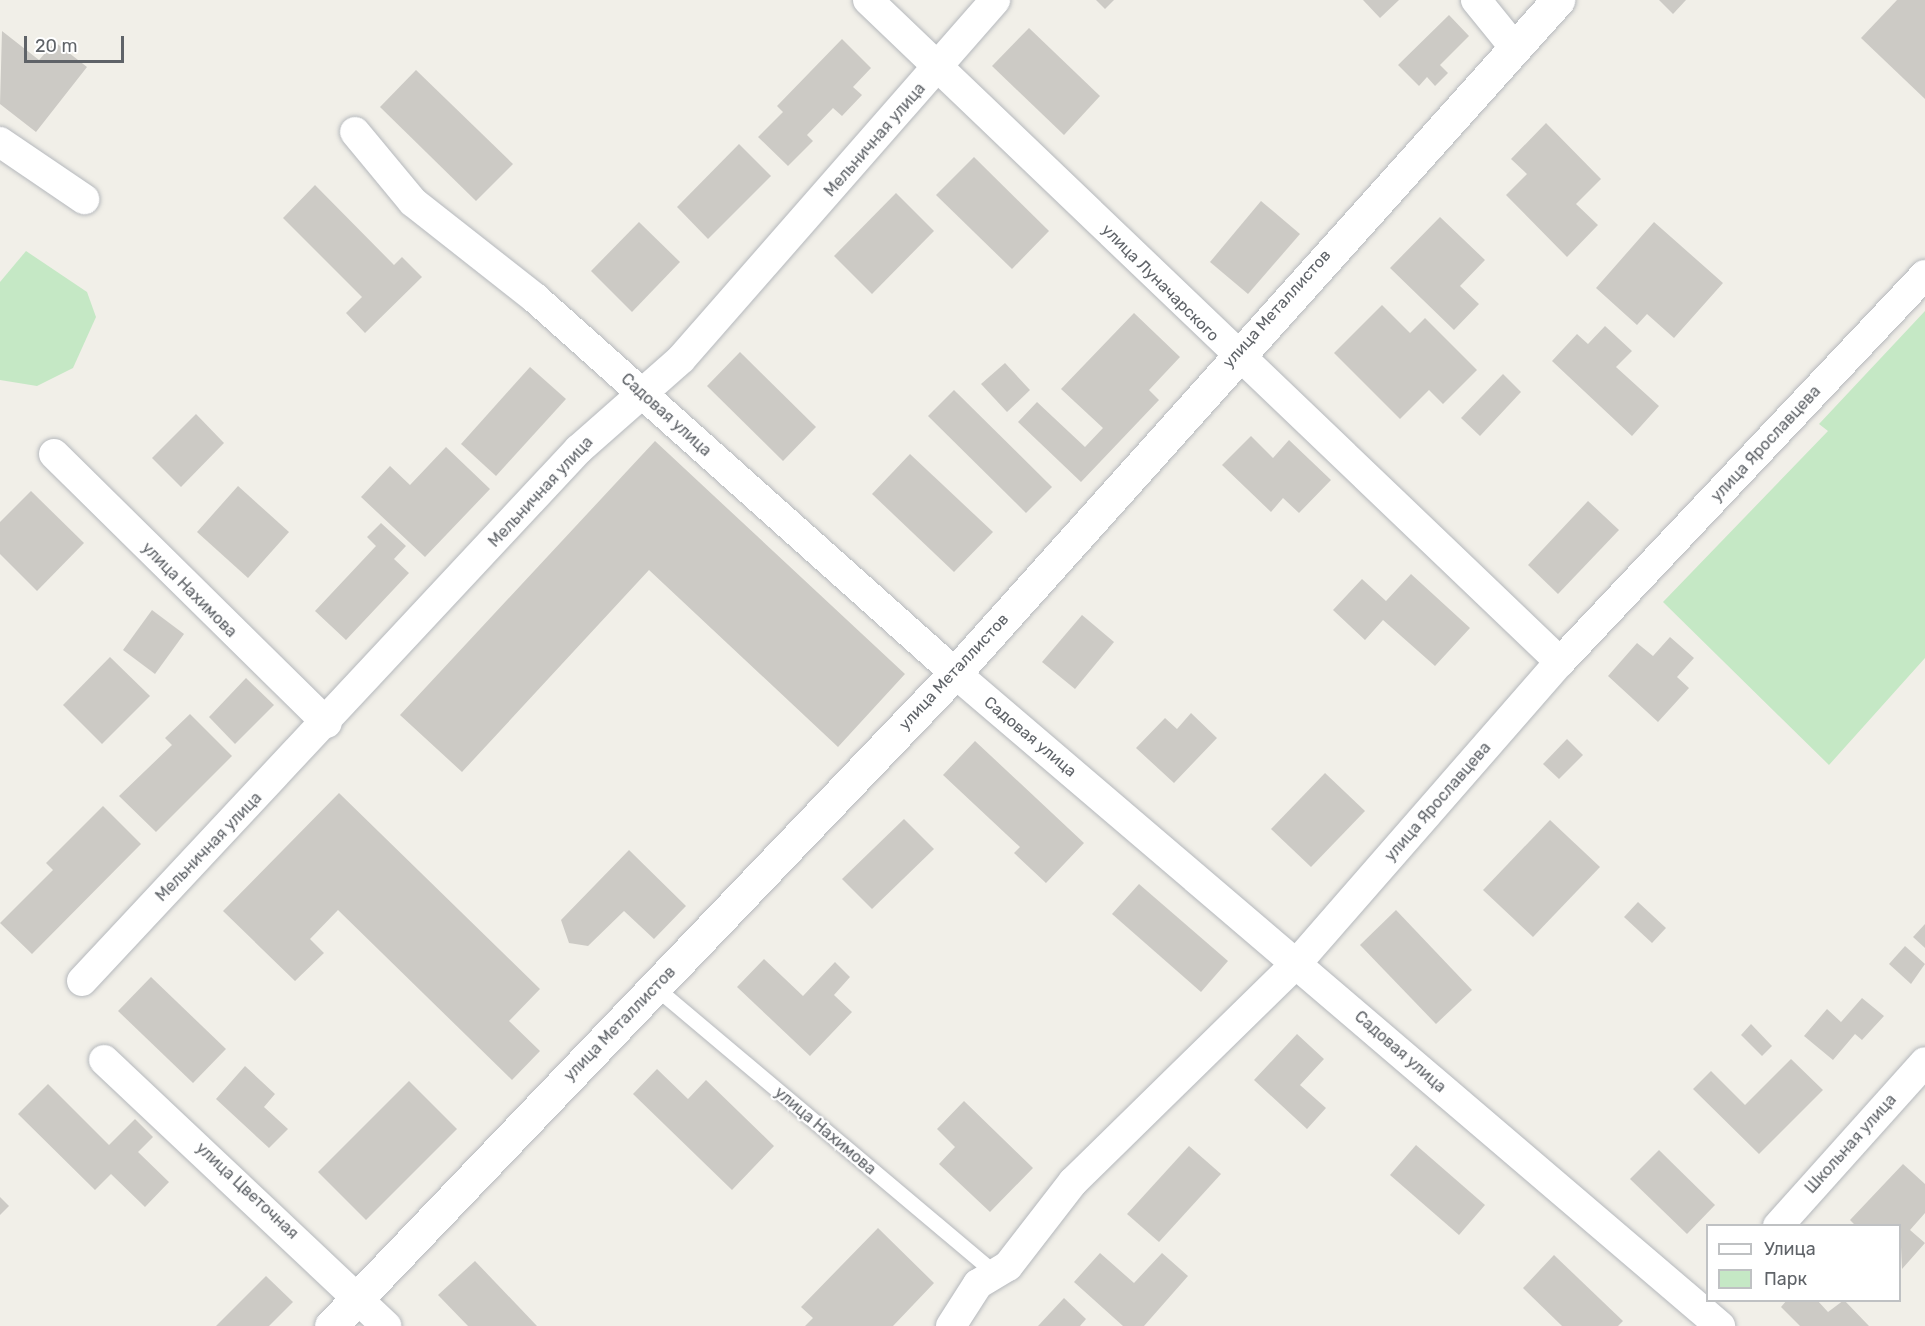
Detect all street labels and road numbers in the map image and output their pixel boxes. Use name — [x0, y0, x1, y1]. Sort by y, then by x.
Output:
street label: Мельничная улица — [820, 79, 930, 201]
street label: улица Луначарского — [1097, 220, 1223, 346]
street label: улица Металлистов — [1219, 246, 1335, 372]
street label: Садовая улица — [617, 369, 715, 461]
street label: улица Ярославцева — [1707, 382, 1825, 506]
street label: Мельничная улица — [485, 433, 597, 551]
street label: улица Нахимова — [137, 538, 241, 642]
street label: улица Металлистов — [895, 610, 1013, 734]
street label: Садовая улица — [980, 693, 1080, 781]
street label: улица Ярославцева — [1381, 738, 1495, 866]
street label: Мельничная улица — [152, 788, 266, 906]
street label: улица Металлистов — [560, 963, 680, 1085]
street label: Садовая улица — [1350, 1007, 1450, 1097]
street label: улица Нахимова — [770, 1083, 880, 1179]
street label: Школьная улица — [1801, 1090, 1901, 1198]
street label: улица Цветочная — [192, 1139, 302, 1243]

